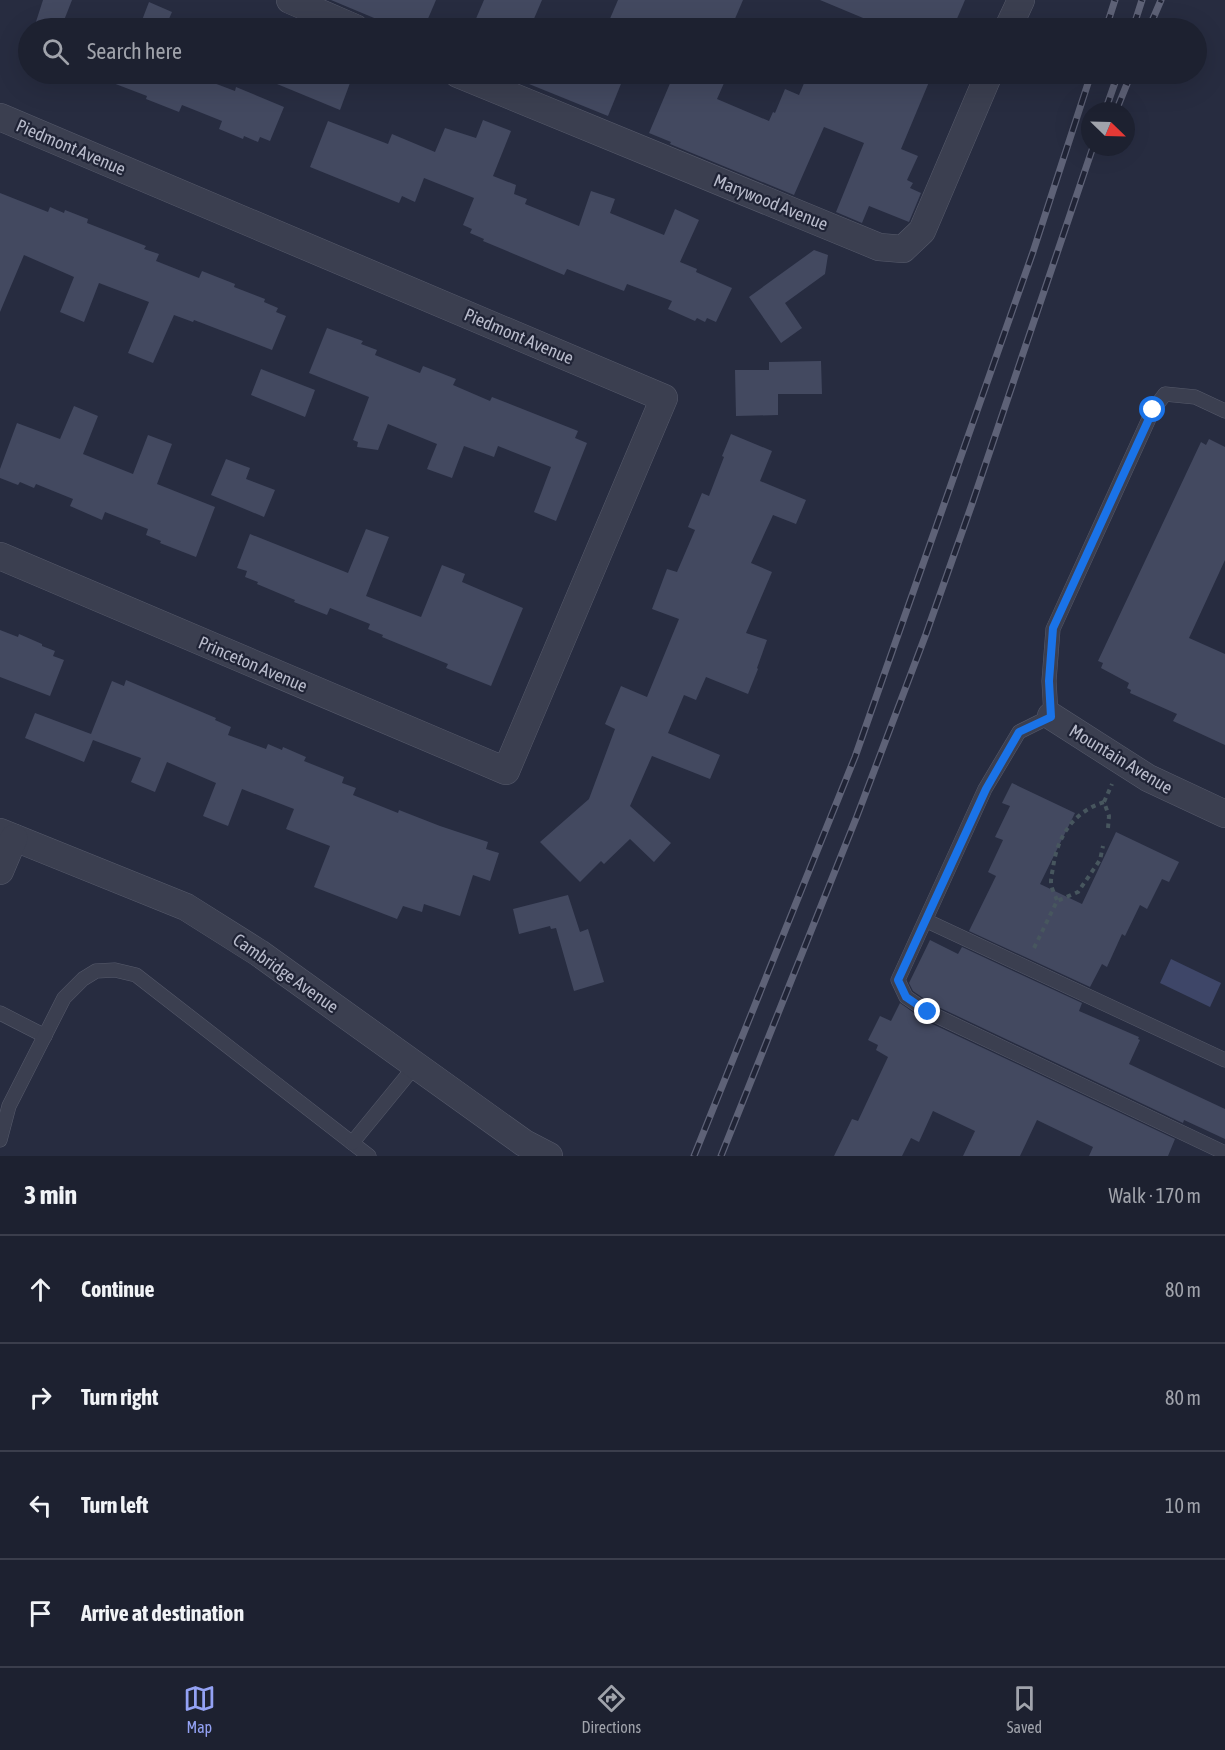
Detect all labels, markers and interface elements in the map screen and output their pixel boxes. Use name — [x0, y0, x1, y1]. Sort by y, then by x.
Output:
search box — [18, 18, 1207, 84]
icon: search — [39, 35, 72, 68]
text: Search here — [87, 38, 182, 64]
north arrow — [1081, 102, 1135, 156]
street label: Piedmont Avenue — [13, 115, 129, 179]
street label: Marywood Avenue — [711, 170, 831, 234]
street label: Piedmont Avenue — [461, 304, 577, 368]
route start — [1139, 396, 1165, 422]
street label: Princeton Avenue — [195, 632, 311, 696]
street label: Mountain Avenue — [1066, 720, 1176, 798]
street label: Cambridge Avenue — [229, 929, 343, 1017]
route end — [914, 998, 940, 1024]
text: 3 min — [24, 1180, 77, 1210]
text: Walk · 170 m — [1109, 1184, 1201, 1207]
icon: ahead — [24, 1273, 57, 1306]
text: Continue — [81, 1276, 155, 1302]
text: 80 m — [1165, 1278, 1201, 1301]
icon: right — [24, 1381, 57, 1414]
text: Turn right — [81, 1384, 158, 1410]
text: 80 m — [1165, 1386, 1201, 1409]
icon: left — [24, 1489, 57, 1522]
text: Turn left — [81, 1492, 148, 1518]
text: 10 m — [1165, 1494, 1201, 1517]
icon: arrive — [24, 1597, 57, 1630]
text: Arrive at destination — [81, 1600, 244, 1626]
tab: Map — [183, 1682, 216, 1736]
tab: Directions — [581, 1682, 641, 1736]
tab: Saved — [1007, 1682, 1042, 1736]

